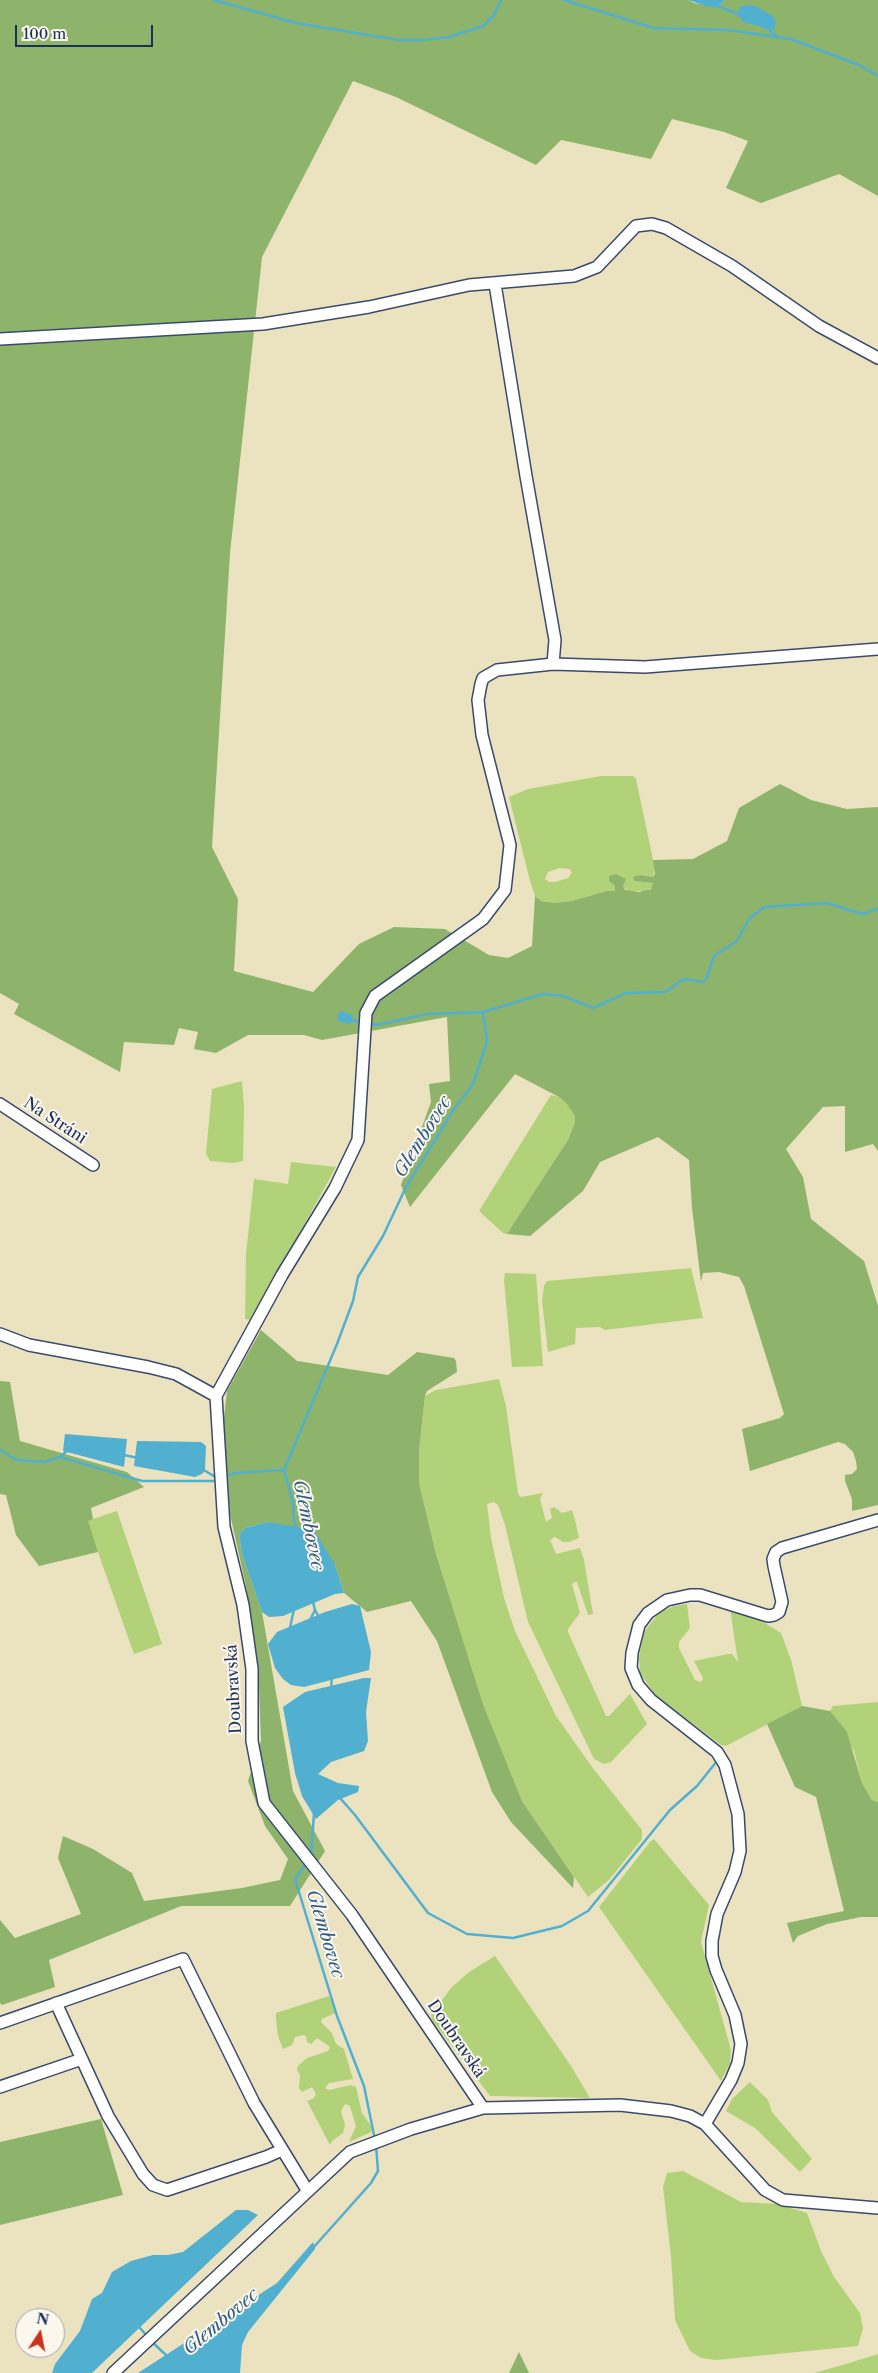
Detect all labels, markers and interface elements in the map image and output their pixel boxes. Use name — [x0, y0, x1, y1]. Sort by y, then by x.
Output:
scale bar — [18, 15, 155, 47]
text: 100 m — [23, 24, 66, 43]
water label: Glembovec — [390, 1092, 456, 1182]
street label: Na Stráni — [20, 1094, 90, 1148]
water label: Glembovec — [288, 1478, 328, 1572]
street label: Doubravská — [222, 1644, 246, 1734]
water label: Glembovec — [301, 1887, 349, 1981]
street label: Doubravská — [423, 1996, 489, 2082]
water label: Glembovec — [179, 2284, 263, 2360]
north arrow — [15, 2308, 65, 2358]
text: N — [35, 2309, 50, 2329]

